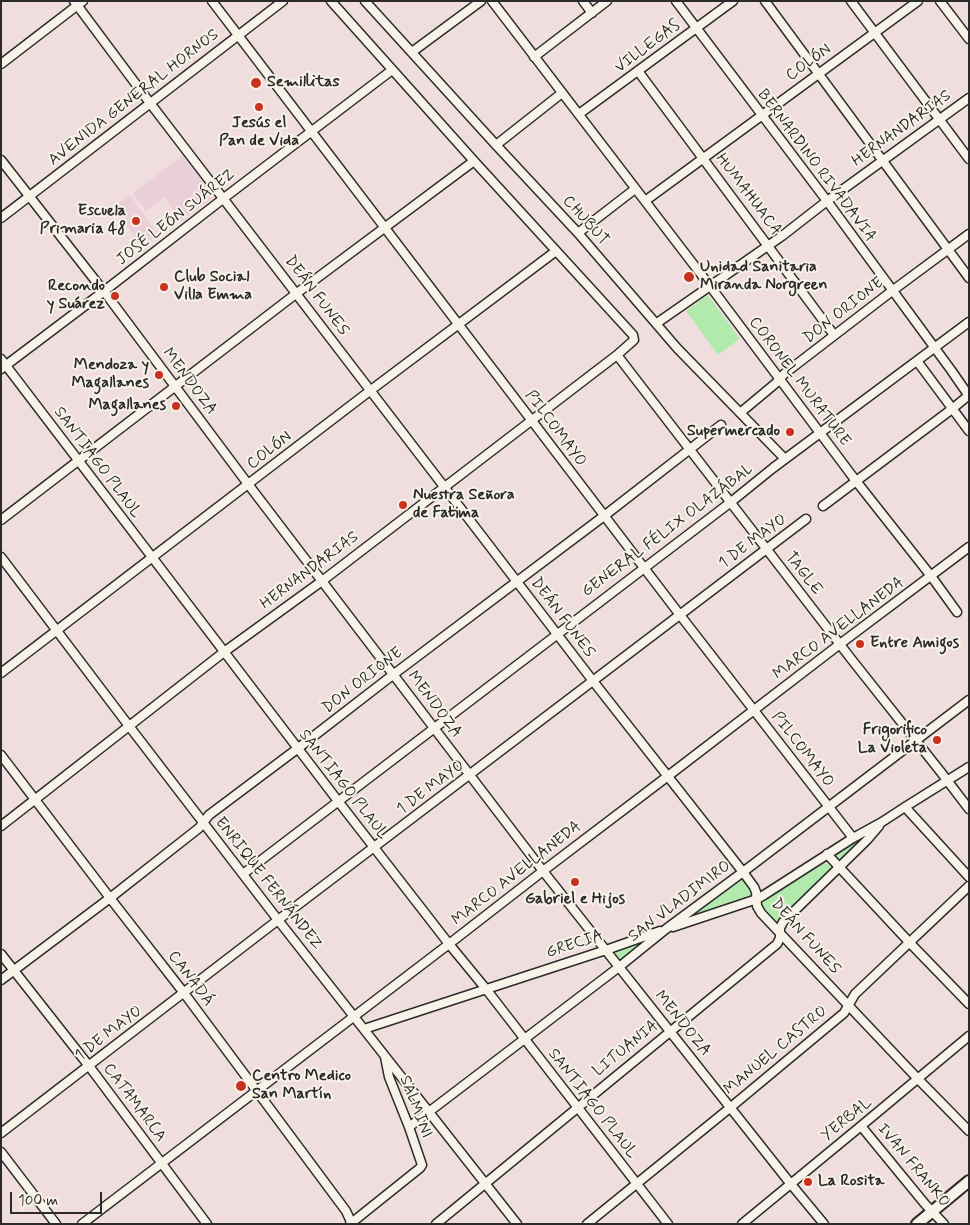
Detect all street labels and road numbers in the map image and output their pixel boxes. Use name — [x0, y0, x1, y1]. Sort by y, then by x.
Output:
street label: VILLEGAS — [612, 16, 684, 78]
street label: AVENIDA GENERAL HORNOS — [45, 26, 223, 170]
street label: COLÓN — [783, 40, 835, 86]
street label: BERNARDINO RIVADAVIA — [752, 86, 880, 246]
street label: HERNANDARIAS — [849, 87, 955, 171]
street label: HUMAHUACA — [711, 150, 785, 240]
street label: JOSÉ LEÓN SUÁREZ — [113, 166, 239, 270]
street label: CHUBUT — [558, 192, 612, 250]
street label: DEÁN FUNES — [280, 252, 352, 340]
street label: DON ORIONE — [800, 274, 888, 348]
street label: CORONEL MURATURE — [744, 313, 854, 451]
street label: MENDOZA — [158, 345, 220, 419]
street label: PILCOMAYO — [520, 387, 590, 471]
street label: SANTIAGO PLAUL — [49, 404, 145, 522]
street label: COLÓN — [244, 428, 296, 474]
street label: GENERAL FÉLIX OLAZÁBAL — [579, 460, 757, 602]
street label: 1 DE MAYO — [715, 510, 791, 574]
street label: HERNANDARIAS — [257, 528, 363, 614]
street label: TAGLE — [780, 548, 826, 600]
street label: MARCO AVELLANEDA — [770, 573, 908, 685]
street label: DEÁN FUNES — [526, 574, 598, 662]
street label: DON ORIONE — [319, 644, 407, 718]
street label: MENDOZA — [403, 668, 465, 742]
street label: PILCOMAYO — [767, 708, 837, 792]
street label: SANTIAGO PLAUL — [294, 726, 392, 844]
street label: 1 DE MAYO — [393, 756, 469, 820]
street label: ENRIQUE FERNÁNDEZ — [210, 814, 326, 954]
street label: MARCO AVELLANEDA — [448, 817, 586, 931]
street label: SAN VLADIMIRO — [625, 857, 735, 947]
street label: DEÁN FUNES — [766, 895, 844, 979]
street label: GRECIA — [544, 927, 606, 963]
street label: CANADÁ — [163, 947, 217, 1011]
street label: MENDOZA — [650, 987, 714, 1061]
street label: 1 DE MAYO — [72, 1002, 146, 1066]
street label: MANUEL CASTRO — [720, 1002, 832, 1100]
street label: LITUANIA — [589, 1017, 663, 1081]
street label: SANTIAGO PLAUL — [543, 1045, 641, 1163]
street label: CATAMARCA — [98, 1060, 170, 1146]
street label: SALMINI — [394, 1073, 436, 1141]
street label: YERBAL — [818, 1094, 876, 1146]
street label: IVAN FRANKO — [872, 1120, 954, 1212]

